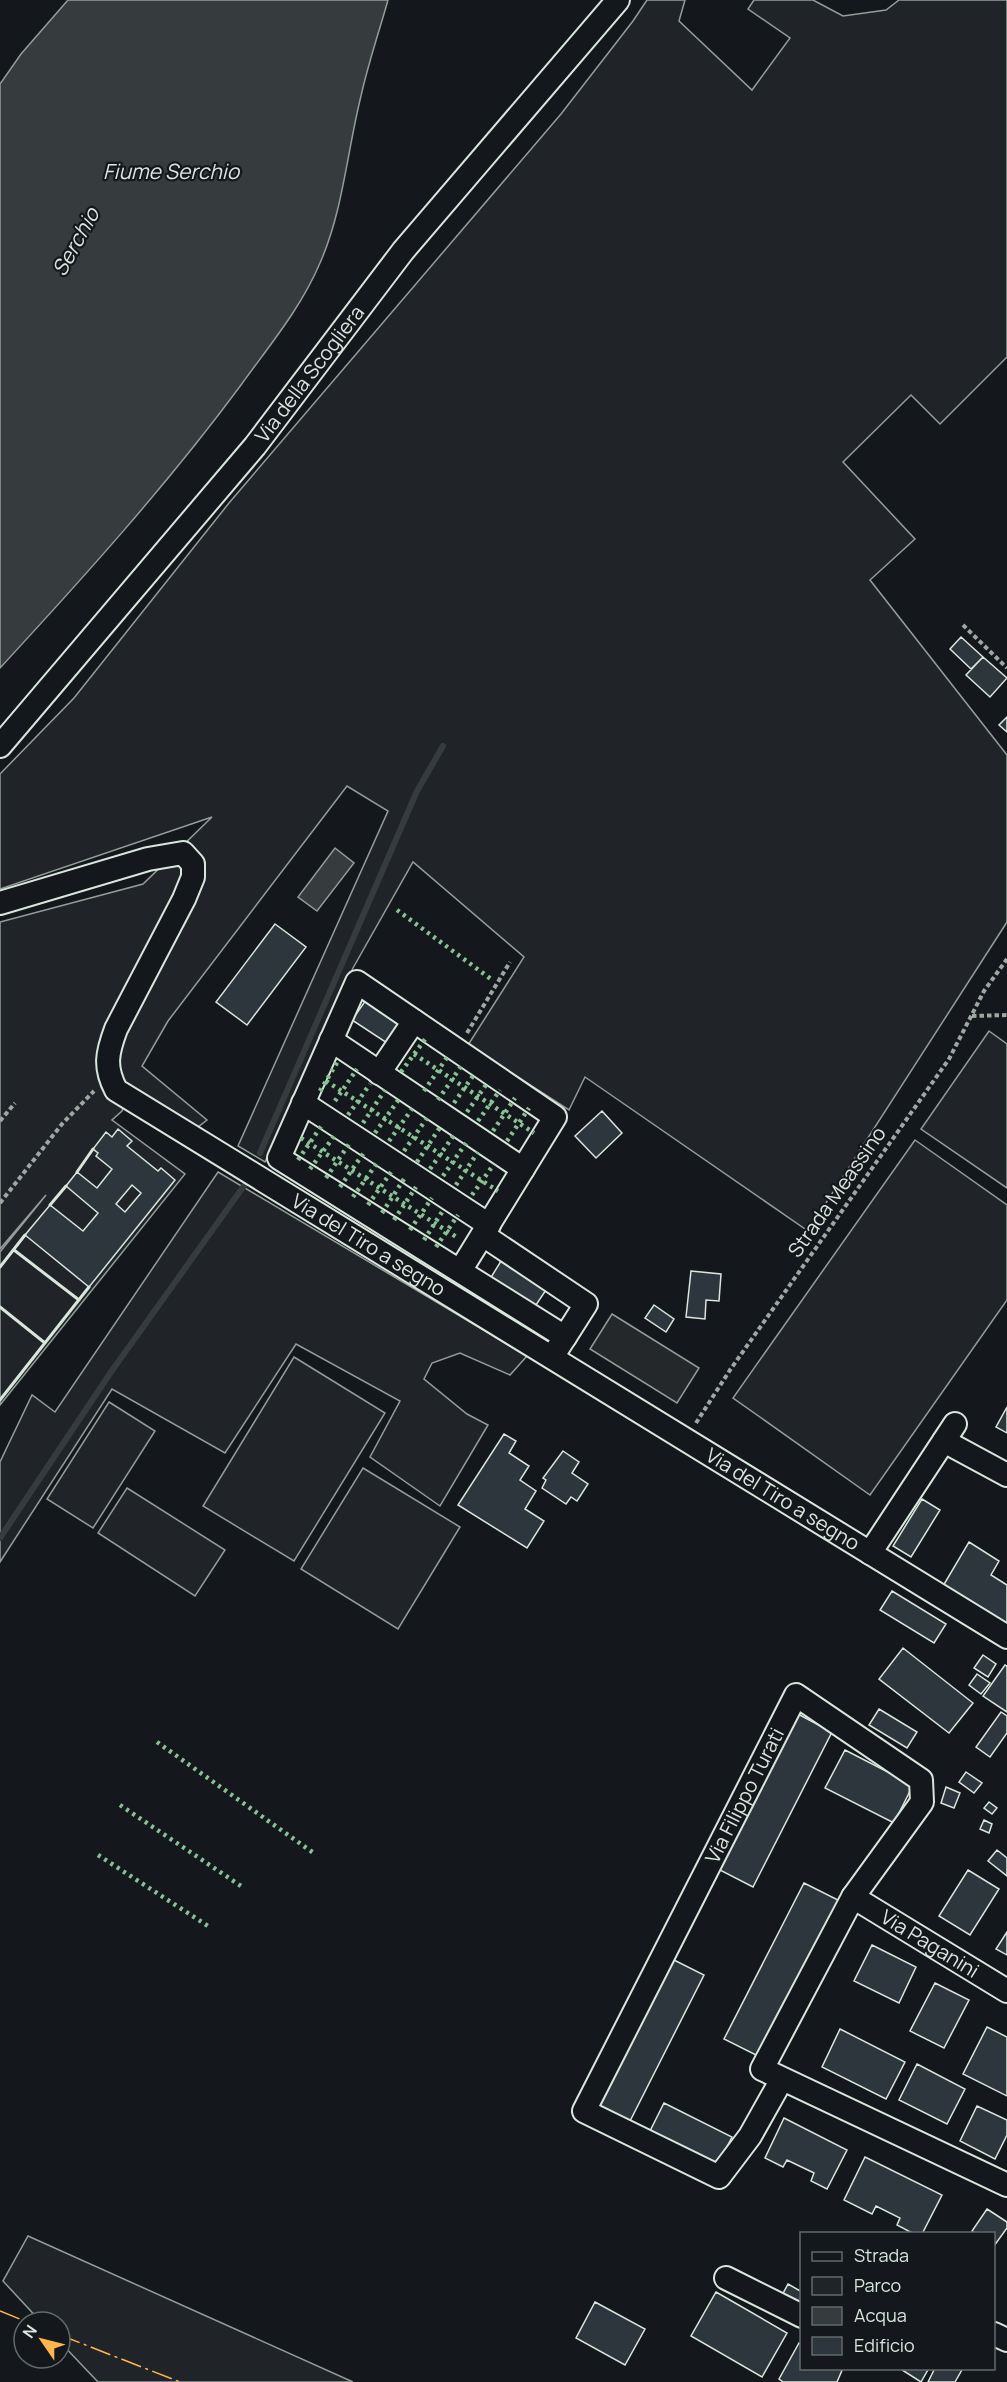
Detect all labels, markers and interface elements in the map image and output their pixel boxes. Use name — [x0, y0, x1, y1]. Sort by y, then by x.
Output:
water label: Fiume Serchio — [103, 157, 241, 185]
water label: Serchio — [45, 201, 106, 281]
street label: Via della Scogliera — [248, 300, 370, 448]
street label: Strada Meassino — [781, 1121, 892, 1263]
street label: Via del Tiro a segno — [287, 1187, 451, 1302]
street label: Via del Tiro a segno — [701, 1441, 865, 1556]
street label: Via Filippo Turati — [699, 1723, 790, 1868]
street label: Via Paganini — [876, 1903, 984, 1984]
legend — [800, 2232, 995, 2370]
text: Strada — [854, 2243, 909, 2267]
text: Parco — [854, 2273, 901, 2297]
text: Acqua — [854, 2303, 907, 2327]
north arrow — [12, 2310, 72, 2370]
text: N — [17, 2320, 42, 2342]
text: Edificio — [854, 2333, 915, 2357]

